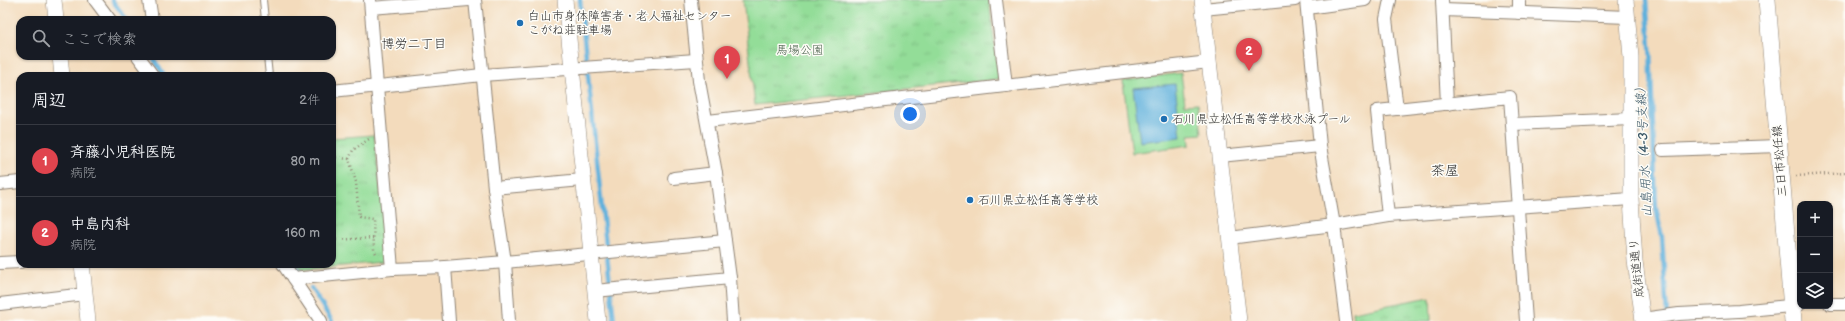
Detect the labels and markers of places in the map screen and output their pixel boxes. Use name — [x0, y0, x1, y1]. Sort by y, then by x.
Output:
place label: 白山市身体障害者・老人福祉センター こがね荘駐車場 — [528, 9, 732, 38]
marker: 白山市身体障害者・老人福祉センター こがね荘駐車場 — [515, 18, 525, 28]
pin: 2 — [1236, 38, 1262, 71]
pin: 1 — [714, 46, 740, 79]
place label: 石川県立松任高等学校水泳プール — [1172, 112, 1351, 127]
marker: 石川県立松任高等学校水泳プール — [1159, 114, 1169, 124]
place label: 石川県立松任高等学校 — [978, 193, 1098, 208]
marker: 石川県立松任高等学校 — [965, 195, 975, 205]

